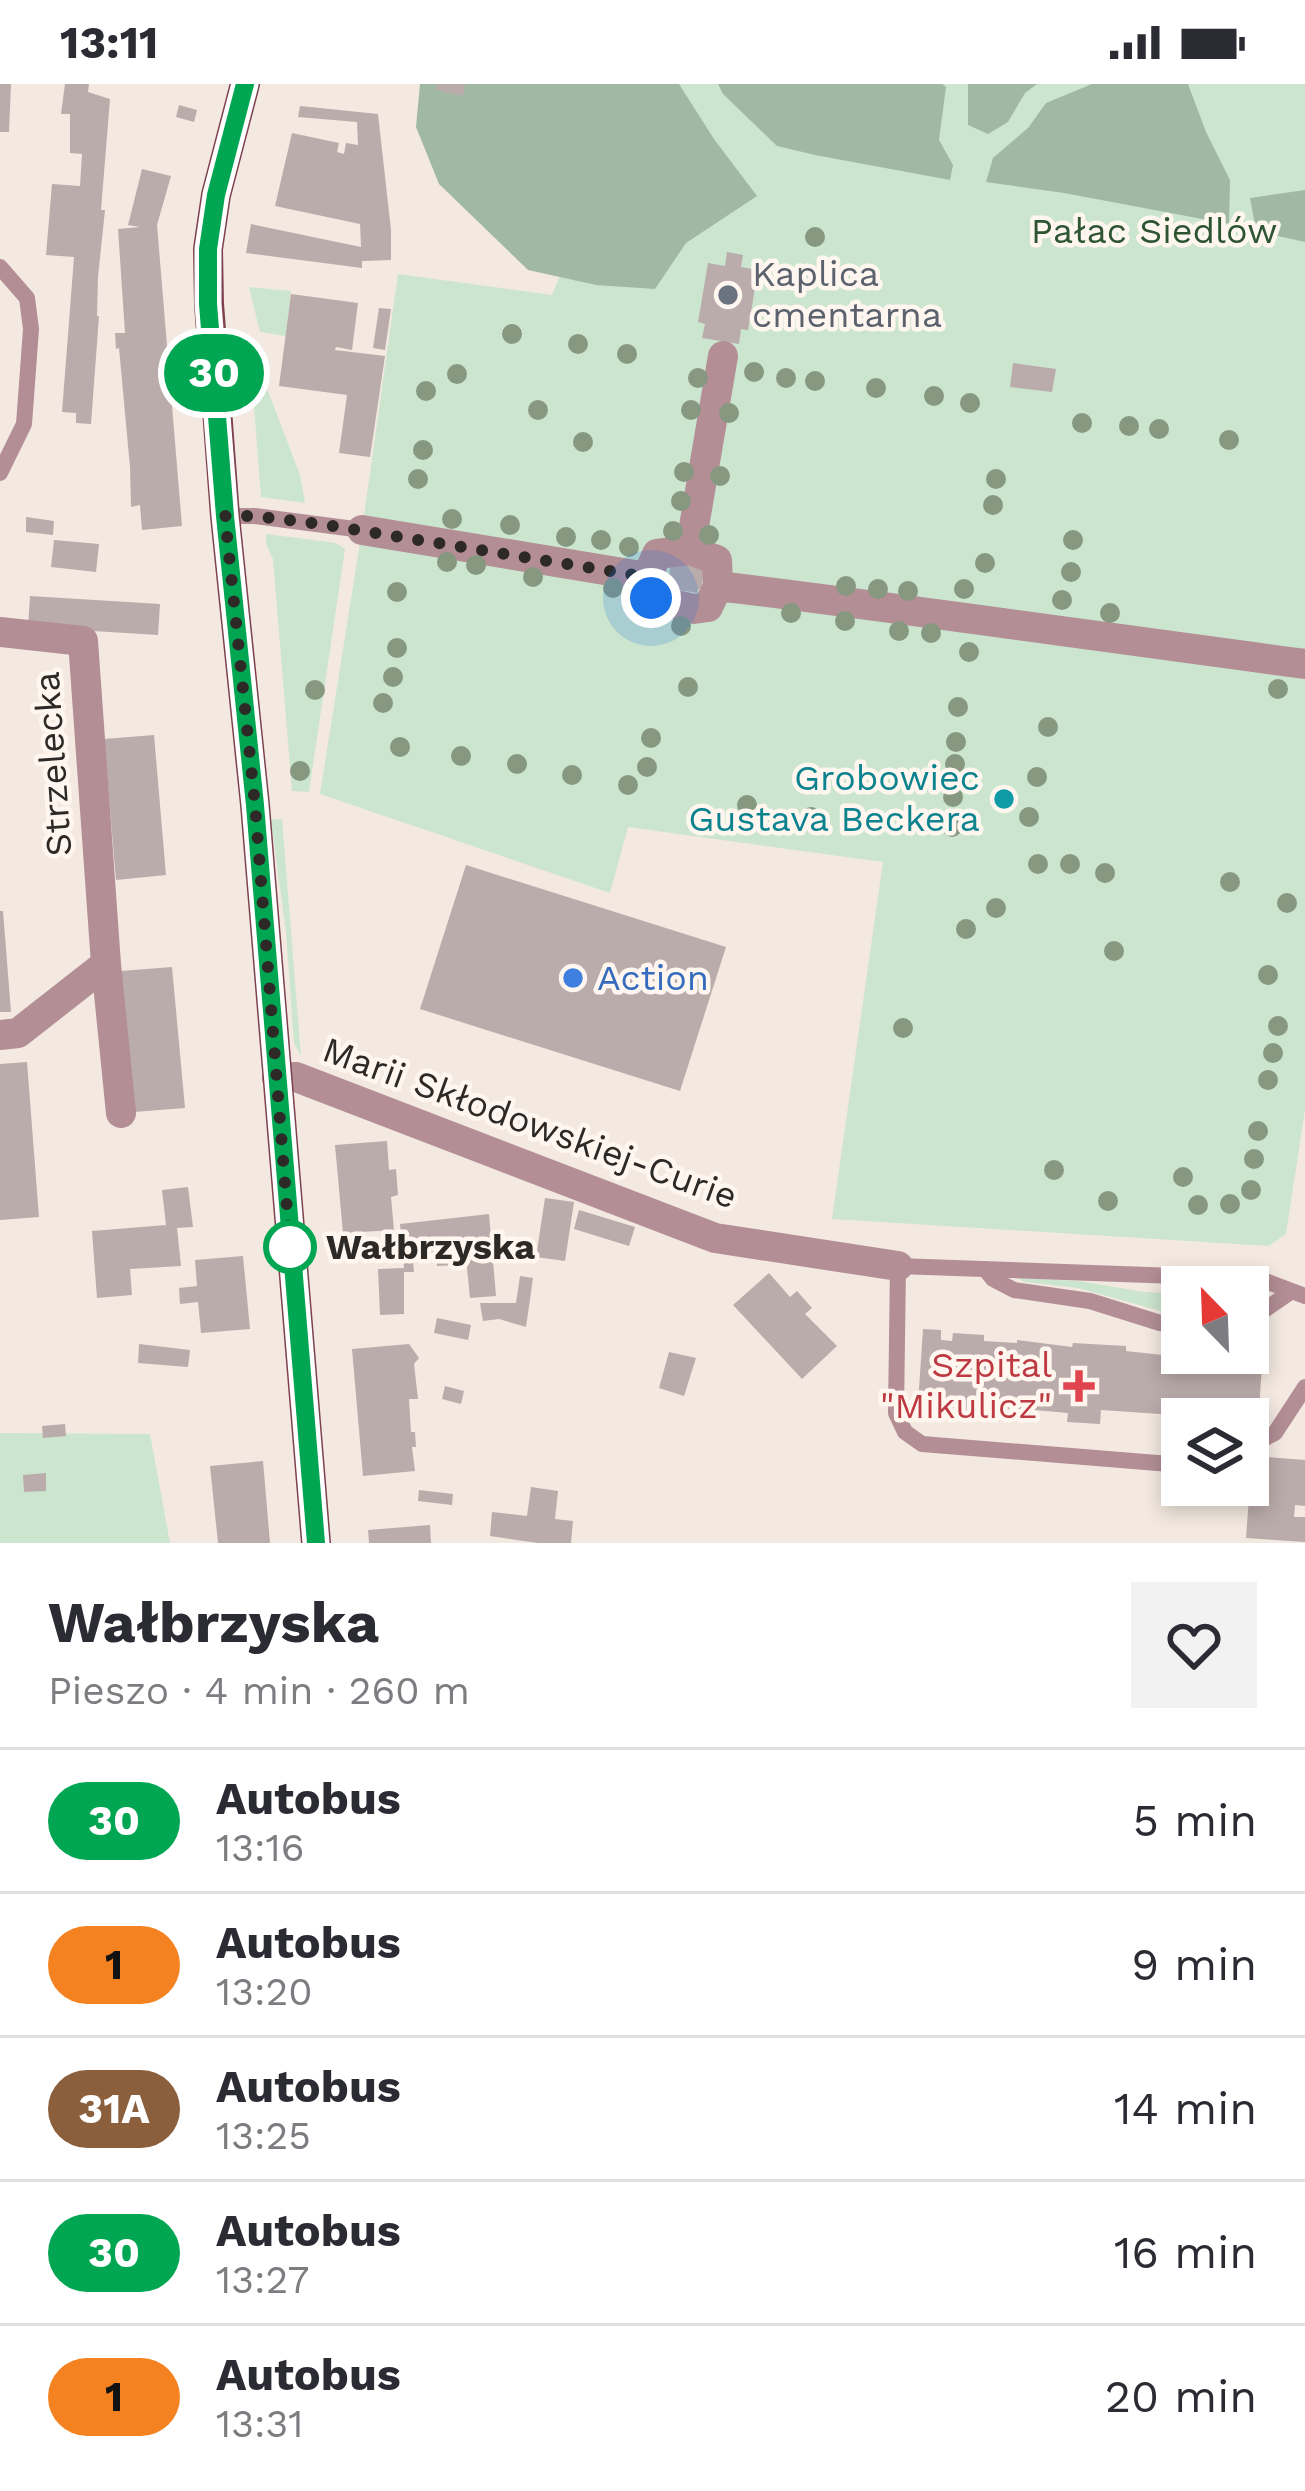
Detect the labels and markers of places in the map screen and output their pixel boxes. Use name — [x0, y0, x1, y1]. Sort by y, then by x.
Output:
place label: Kaplica cmentarna — [752, 253, 942, 336]
marker: Kaplica cmentarna — [715, 282, 741, 308]
place label: Grobowiec Gustava Beckera — [688, 757, 980, 840]
marker: Grobowiec Gustava Beckera — [991, 786, 1017, 812]
place label: Action — [597, 957, 709, 999]
marker: Action — [560, 965, 586, 991]
marker: Wałbrzyska — [265, 1222, 315, 1272]
place label: Wałbrzyska — [326, 1226, 535, 1268]
place label: Szpital "Mikulicz" — [880, 1344, 1052, 1427]
marker: Szpital "Mikulicz" — [1063, 1370, 1095, 1402]

